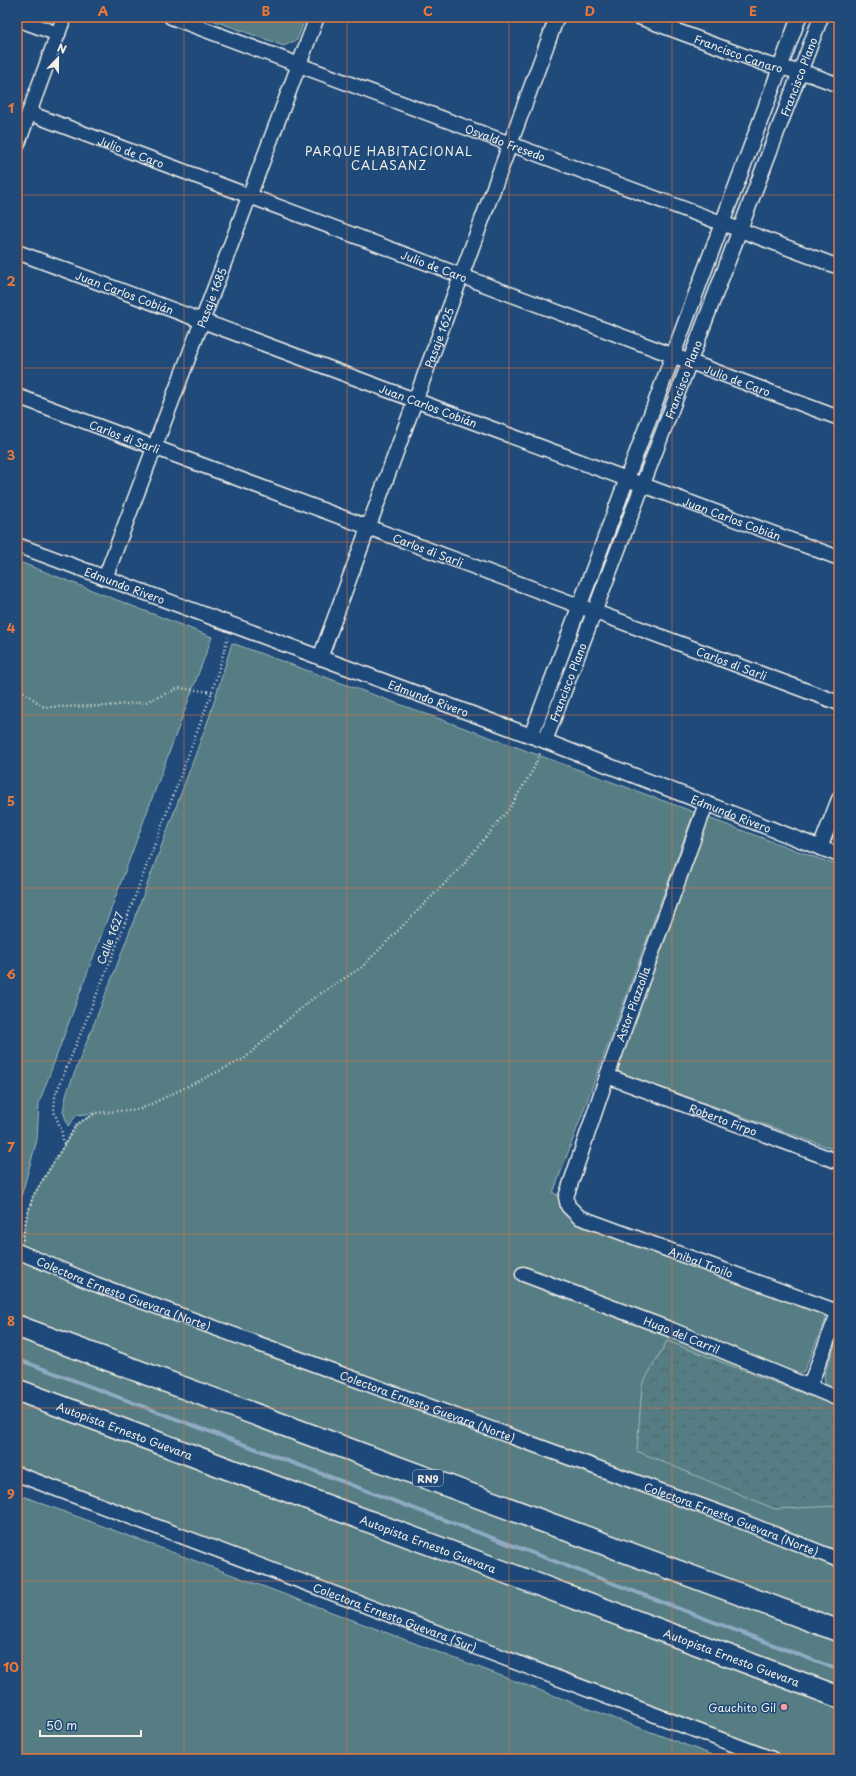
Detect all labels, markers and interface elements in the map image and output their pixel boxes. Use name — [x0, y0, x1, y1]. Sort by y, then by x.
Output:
text: A — [98, 1, 108, 20]
text: B — [262, 1, 271, 20]
text: C — [423, 1, 433, 20]
text: D — [585, 1, 595, 20]
text: E — [749, 1, 757, 20]
street label: Francisco Canaro — [692, 30, 784, 76]
street label: Francisco Plano — [775, 35, 821, 119]
north arrow — [38, 38, 78, 78]
text: N — [55, 39, 69, 58]
text: 1 — [8, 98, 14, 117]
street label: Osvaldo Fresedo — [463, 119, 548, 165]
street label: Julio de Caro — [95, 131, 167, 172]
district label: PARQUE HABITACIONAL CALASANZ — [305, 142, 473, 174]
street label: Julio de Caro — [399, 245, 470, 286]
street label: Pasaje 1685 — [192, 265, 230, 330]
street label: Juan Carlos Cobián — [73, 266, 176, 318]
text: 2 — [6, 271, 16, 290]
street label: Pasaje 1625 — [420, 305, 458, 370]
street label: Francisco Plano — [660, 337, 706, 421]
street label: Julio de Caro — [702, 360, 773, 400]
street label: Juan Carlos Cobián — [377, 379, 480, 431]
street label: Carlos di Sarli — [87, 415, 163, 457]
text: 3 — [7, 445, 16, 464]
street label: Juan Carlos Cobián — [681, 492, 783, 544]
street label: Carlos di Sarli — [390, 529, 466, 571]
street label: Edmundo Rivero — [82, 562, 167, 608]
text: 4 — [7, 618, 16, 637]
street label: Francisco Plano — [545, 640, 590, 724]
street label: Carlos di Sarli — [694, 642, 770, 684]
street label: Edmundo Rivero — [386, 675, 471, 720]
street label: Edmundo Rivero — [689, 790, 774, 836]
text: 5 — [7, 791, 15, 810]
street label: Calle 1627 — [92, 909, 128, 967]
text: 6 — [6, 964, 16, 983]
street label: Astor Piazzolla — [612, 964, 654, 1044]
street label: Roberto Firpo — [687, 1099, 760, 1139]
text: 7 — [7, 1137, 15, 1156]
street label: Anibal Troilo — [667, 1242, 736, 1281]
street label: Colectora Ernesto Guevara (Norte) — [34, 1252, 214, 1334]
text: 8 — [7, 1311, 15, 1330]
street label: Hugo del Carril — [641, 1312, 723, 1357]
street label: Colectora Ernesto Guevara (Norte) — [338, 1366, 518, 1446]
street label: Autopista Ernesto Guevara — [54, 1397, 195, 1463]
road number: RN9 — [413, 1470, 443, 1486]
street label: Colectora Ernesto Guevara (Norte) — [642, 1477, 821, 1560]
text: 9 — [7, 1484, 15, 1503]
street label: Autopista Ernesto Guevara — [358, 1510, 499, 1577]
street label: Colectora Ernesto Guevara (Sur) — [311, 1578, 479, 1655]
street label: Autopista Ernesto Guevara — [661, 1624, 802, 1690]
text: 10 — [3, 1657, 19, 1676]
place label: Gauchito Gil — [708, 1699, 776, 1716]
marker: Gauchito Gil — [779, 1702, 789, 1712]
scale bar — [40, 1712, 141, 1738]
text: 50 m — [46, 1716, 77, 1734]

